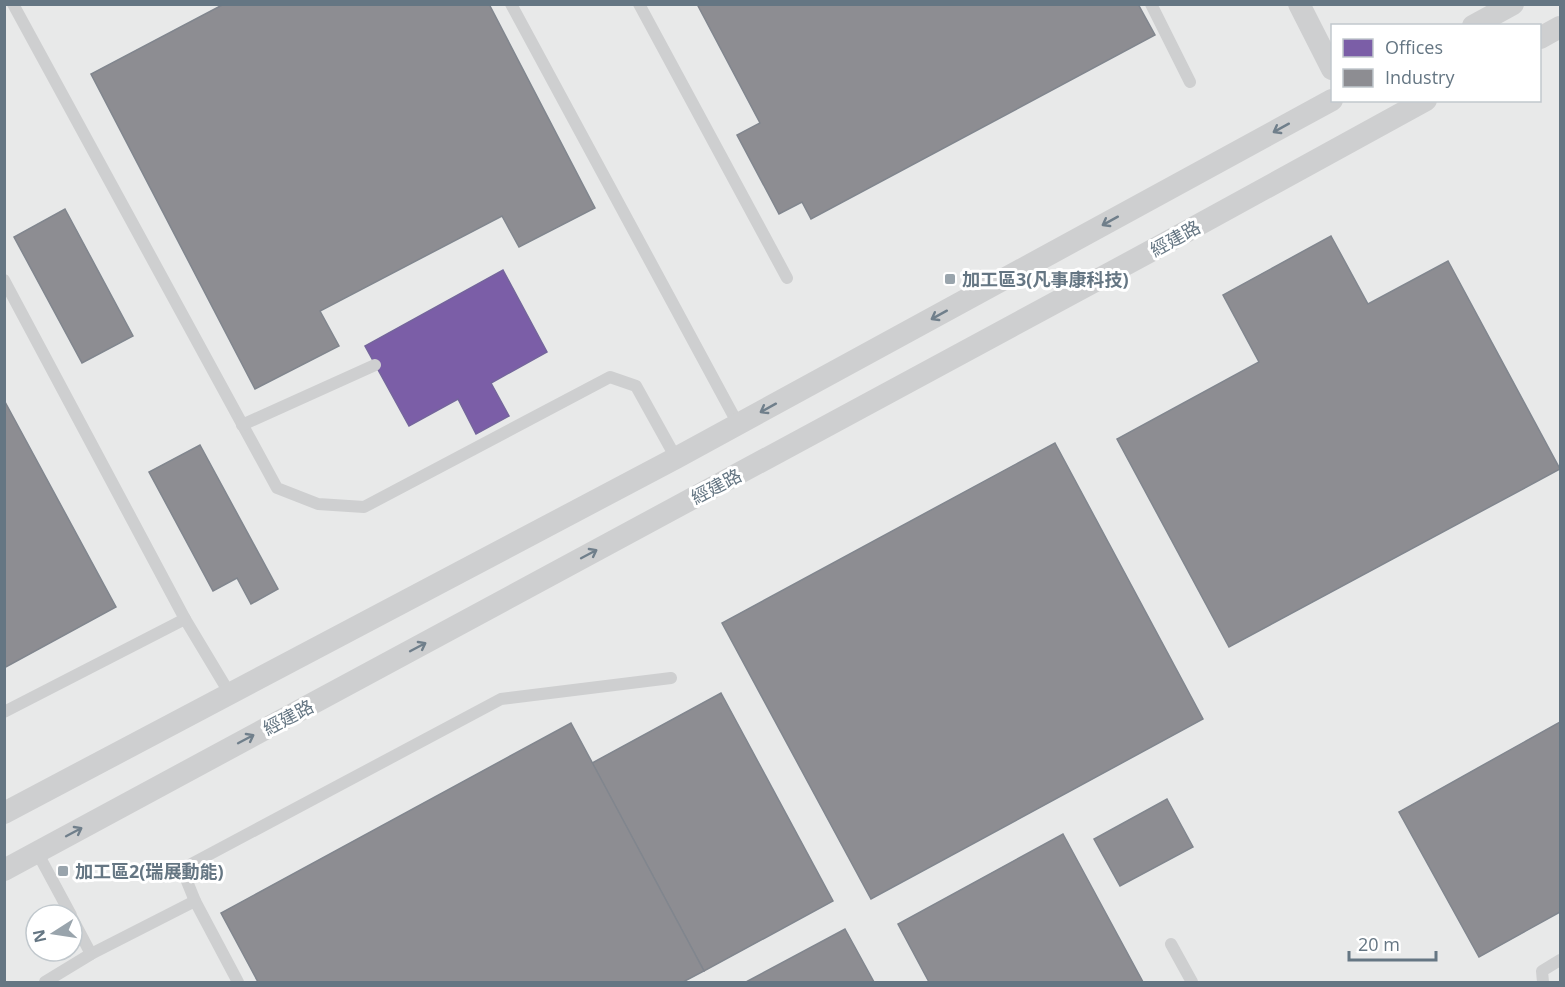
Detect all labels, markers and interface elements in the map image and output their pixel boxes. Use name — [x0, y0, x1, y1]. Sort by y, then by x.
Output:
legend — [1331, 24, 1541, 102]
text: Offices — [1385, 35, 1443, 59]
text: Industry — [1385, 65, 1455, 89]
one-way arrow — [1273, 122, 1290, 134]
street label: 經建路 — [1146, 214, 1204, 262]
one-way arrow — [1102, 215, 1119, 227]
place label: 加工區3(凡事康科技) — [962, 267, 1129, 291]
marker: 加工區3(凡事康科技) — [943, 272, 957, 286]
one-way arrow — [931, 309, 948, 321]
one-way arrow — [760, 402, 777, 414]
street label: 經建路 — [687, 463, 745, 509]
one-way arrow — [580, 548, 598, 559]
one-way arrow — [408, 641, 426, 652]
street label: 經建路 — [259, 694, 317, 740]
one-way arrow — [237, 733, 254, 745]
one-way arrow — [65, 826, 83, 837]
place label: 加工區2(瑞展動能) — [75, 859, 224, 883]
marker: 加工區2(瑞展動能) — [56, 864, 70, 878]
north arrow — [24, 903, 84, 963]
scale bar — [1349, 924, 1436, 962]
text: N — [27, 927, 51, 945]
text: 20 m — [1358, 932, 1400, 956]

